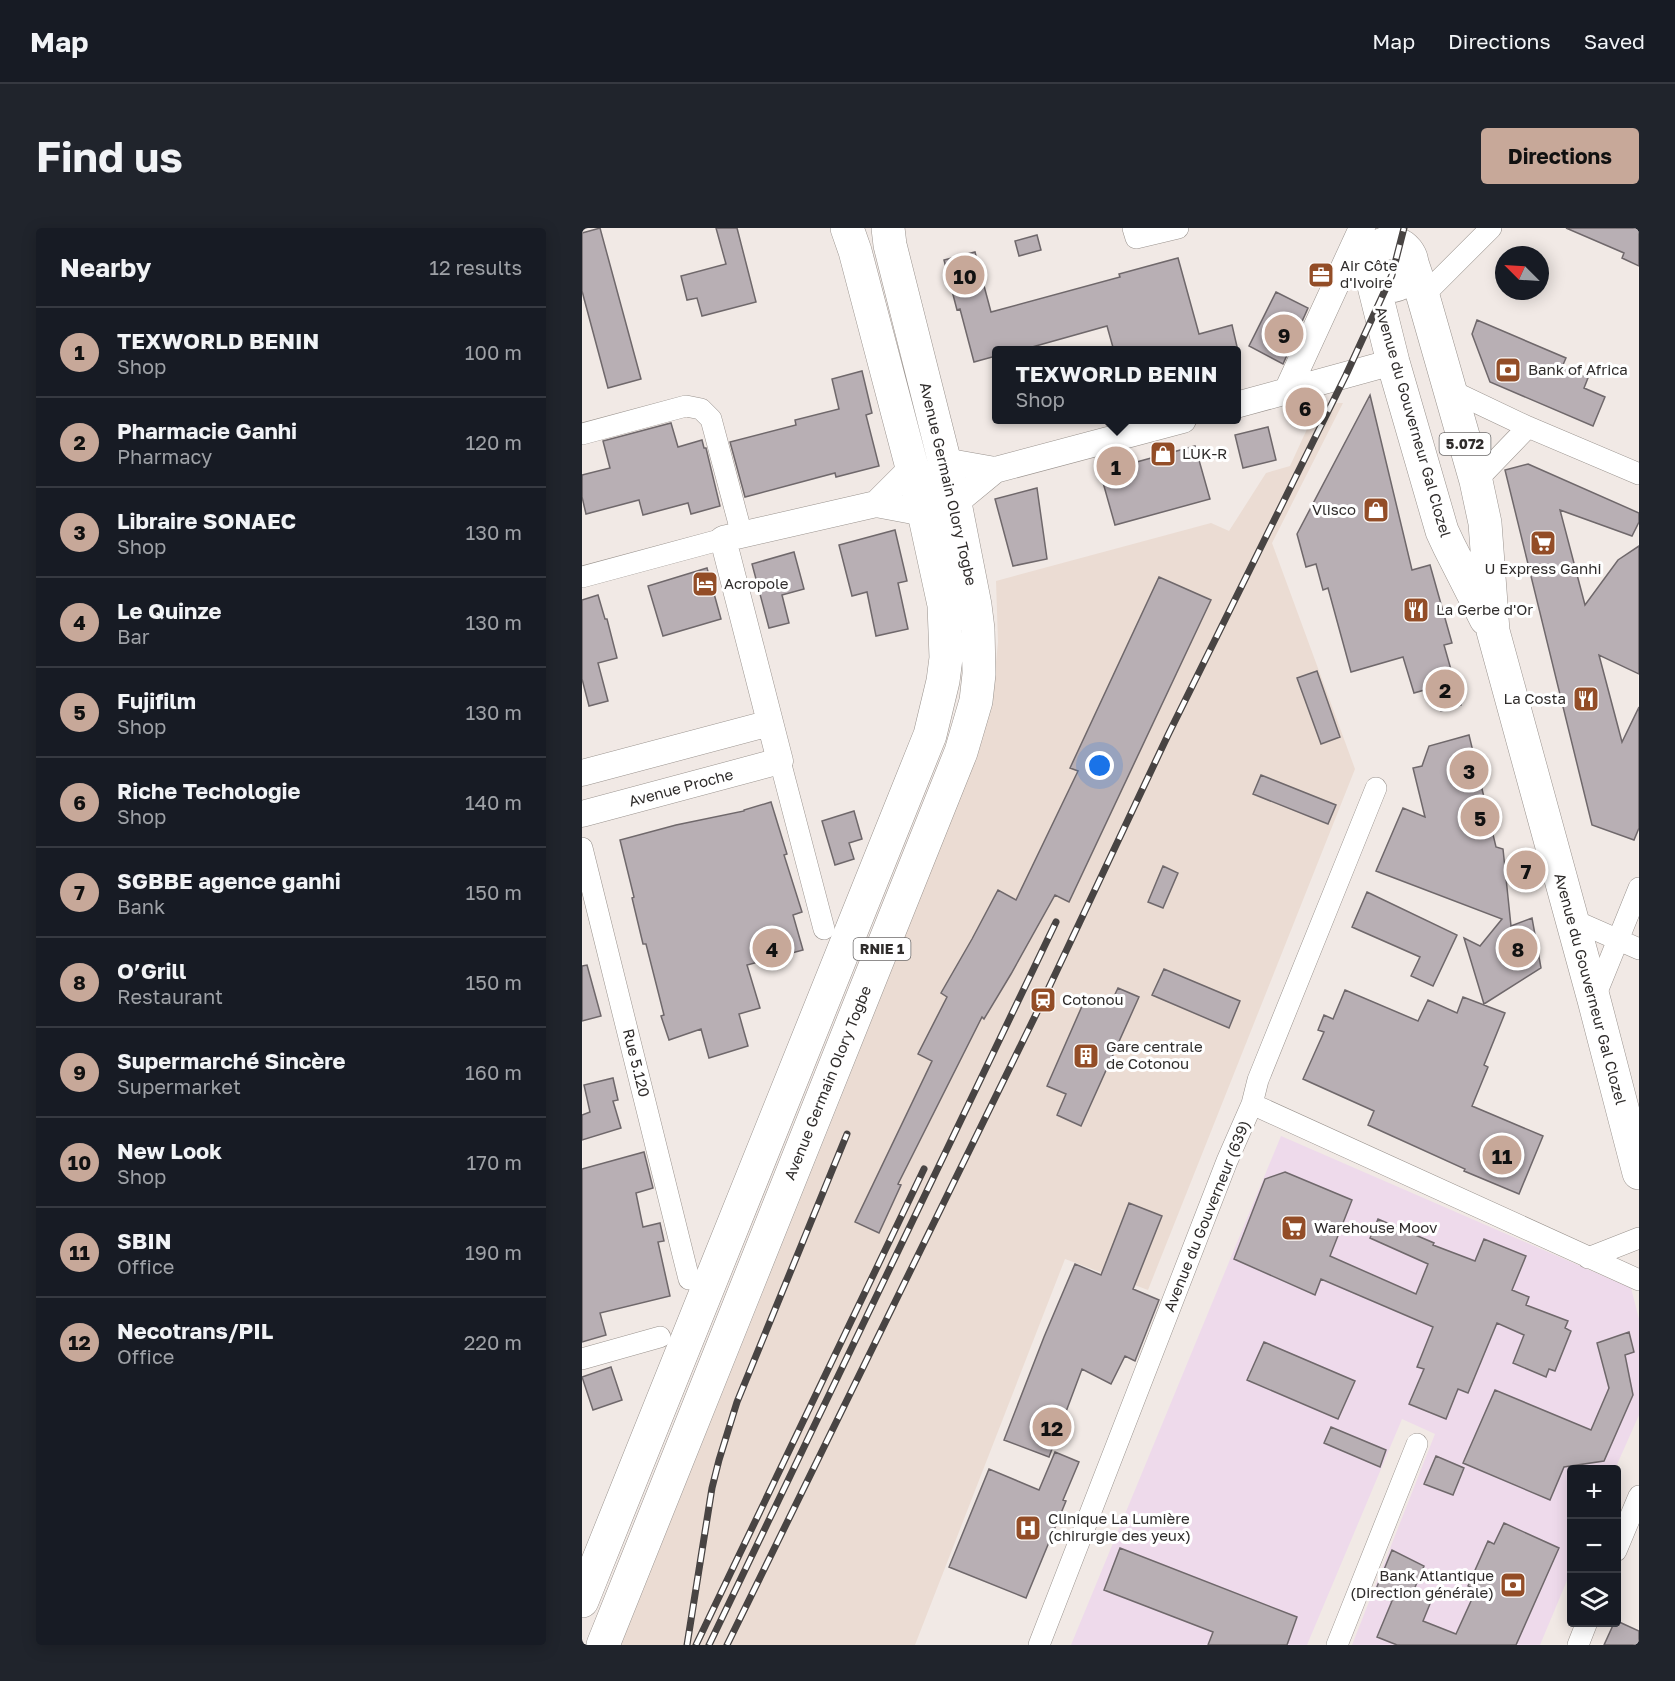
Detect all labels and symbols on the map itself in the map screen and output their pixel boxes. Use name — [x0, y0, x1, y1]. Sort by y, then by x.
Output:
north arrow — [1495, 246, 1549, 300]
pin: 10 — [946, 252, 985, 298]
place label: Air Côte d'Ivoire — [1340, 256, 1398, 291]
office icon: Air Côte d'Ivoire — [1306, 260, 1336, 290]
street label: Avenue du Gouverneur Gal Clozel — [1372, 304, 1456, 539]
pin: 9 — [1264, 312, 1304, 356]
bank icon: Bank of Africa — [1493, 355, 1523, 385]
place label: Bank of Africa — [1528, 360, 1628, 378]
street label: Avenue Germain Olory Togbe — [917, 380, 981, 587]
pin: 6 — [1286, 384, 1324, 429]
road number: 5.072 — [1440, 433, 1490, 455]
shop icon: LUK-R — [1148, 439, 1178, 469]
pin: 1 — [1096, 444, 1136, 488]
place label: LUK-R — [1182, 444, 1227, 462]
shop icon: Vlisco — [1361, 495, 1391, 525]
place label: Vlisco — [1312, 500, 1356, 518]
supermarket icon: U Express Ganhi — [1528, 528, 1558, 558]
place label: U Express Ganhi — [1485, 559, 1601, 577]
hotel icon: Acropole — [690, 569, 720, 599]
place label: Acropole — [724, 574, 789, 592]
restaurant icon: La Gerbe d'Or — [1401, 595, 1431, 625]
place label: La Gerbe d'Or — [1436, 600, 1533, 618]
pin: 2 — [1426, 666, 1464, 712]
restaurant icon: La Costa — [1571, 684, 1601, 714]
place label: La Costa — [1503, 689, 1566, 707]
pin: 3 — [1450, 748, 1488, 792]
your location — [1085, 751, 1114, 780]
street label: Avenue Proche — [627, 764, 735, 810]
pin: 5 — [1460, 794, 1500, 840]
pin: 7 — [1506, 848, 1546, 892]
street label: Avenue du Gouverneur Gal Clozel — [1551, 871, 1631, 1107]
pin: 4 — [752, 926, 792, 970]
pin: 8 — [1498, 926, 1538, 970]
road number: RNIE 1 — [854, 938, 910, 960]
street label: Avenue Germain Olory Togbe — [780, 983, 874, 1182]
station icon: Cotonou — [1028, 985, 1058, 1015]
place label: Cotonou — [1062, 990, 1124, 1008]
street label: Rue 5.120 — [620, 1027, 654, 1099]
place label: Gare centrale de Cotonou — [1106, 1037, 1203, 1072]
building icon: Gare centrale de Cotonou — [1071, 1041, 1101, 1071]
street label: Avenue du Gouverneur (639) — [1159, 1117, 1253, 1314]
pin: 11 — [1482, 1132, 1522, 1178]
supermarket icon: Warehouse Moov — [1279, 1213, 1309, 1243]
place label: Warehouse Moov — [1314, 1218, 1438, 1236]
pin: 12 — [1032, 1404, 1072, 1450]
place label: Clinique La Lumière (chirurgie des yeux) — [1048, 1509, 1191, 1544]
hospital icon: Clinique La Lumière (chirurgie des yeux) — [1013, 1513, 1043, 1543]
place label: Bank Atlantique (Direction générale) — [1350, 1566, 1494, 1601]
bank icon: Bank Atlantique (Direction générale) — [1498, 1570, 1528, 1600]

